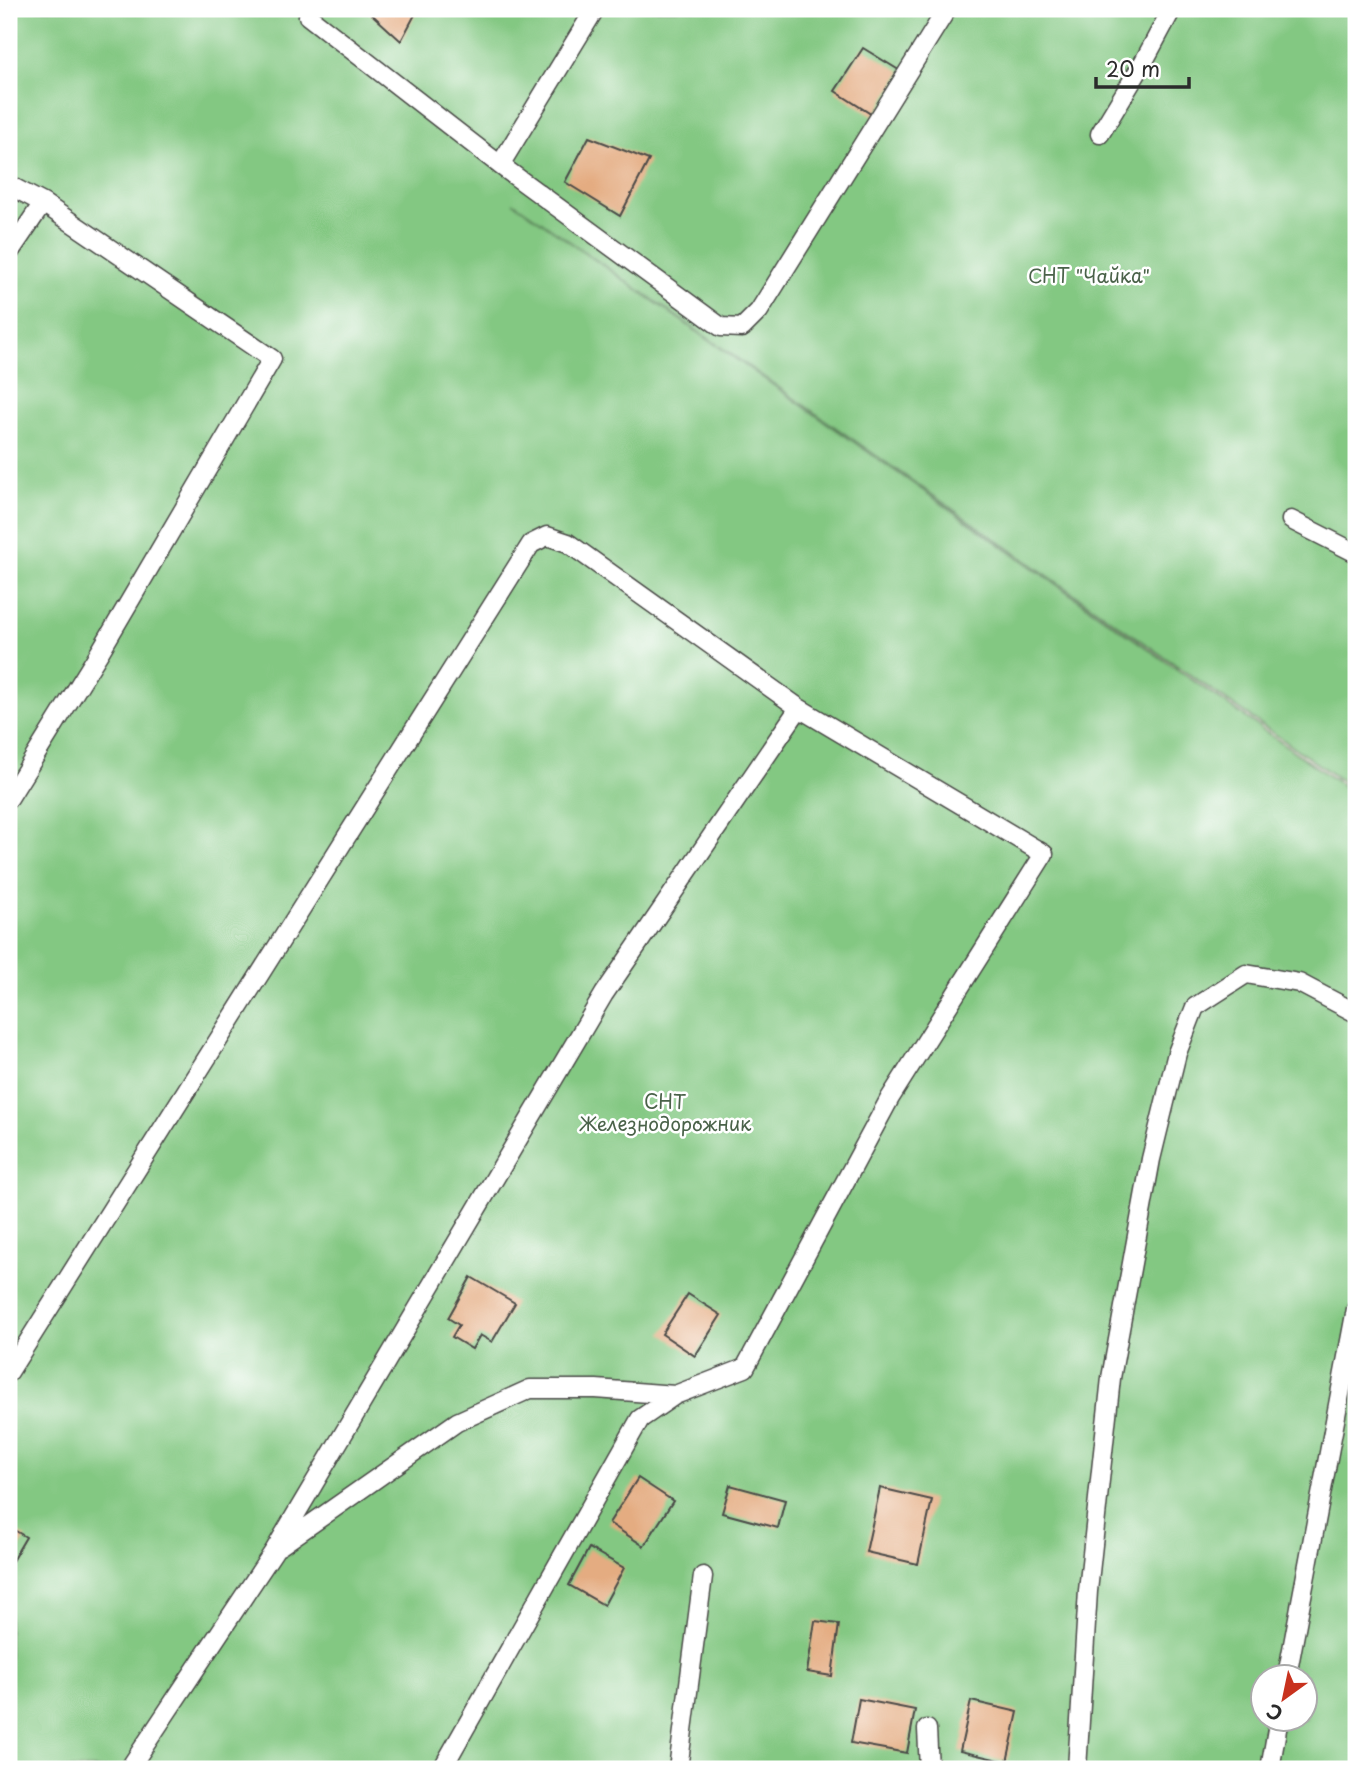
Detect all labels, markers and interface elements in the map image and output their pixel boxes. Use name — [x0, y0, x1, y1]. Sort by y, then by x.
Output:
scale bar — [1096, 46, 1188, 90]
text: 20 m — [1106, 52, 1160, 84]
park label: СНТ "Чайка" — [1028, 261, 1150, 289]
park label: СНТ Железнодорожник — [579, 1087, 752, 1137]
north arrow — [1250, 1662, 1320, 1732]
text: С — [1261, 1697, 1288, 1729]

